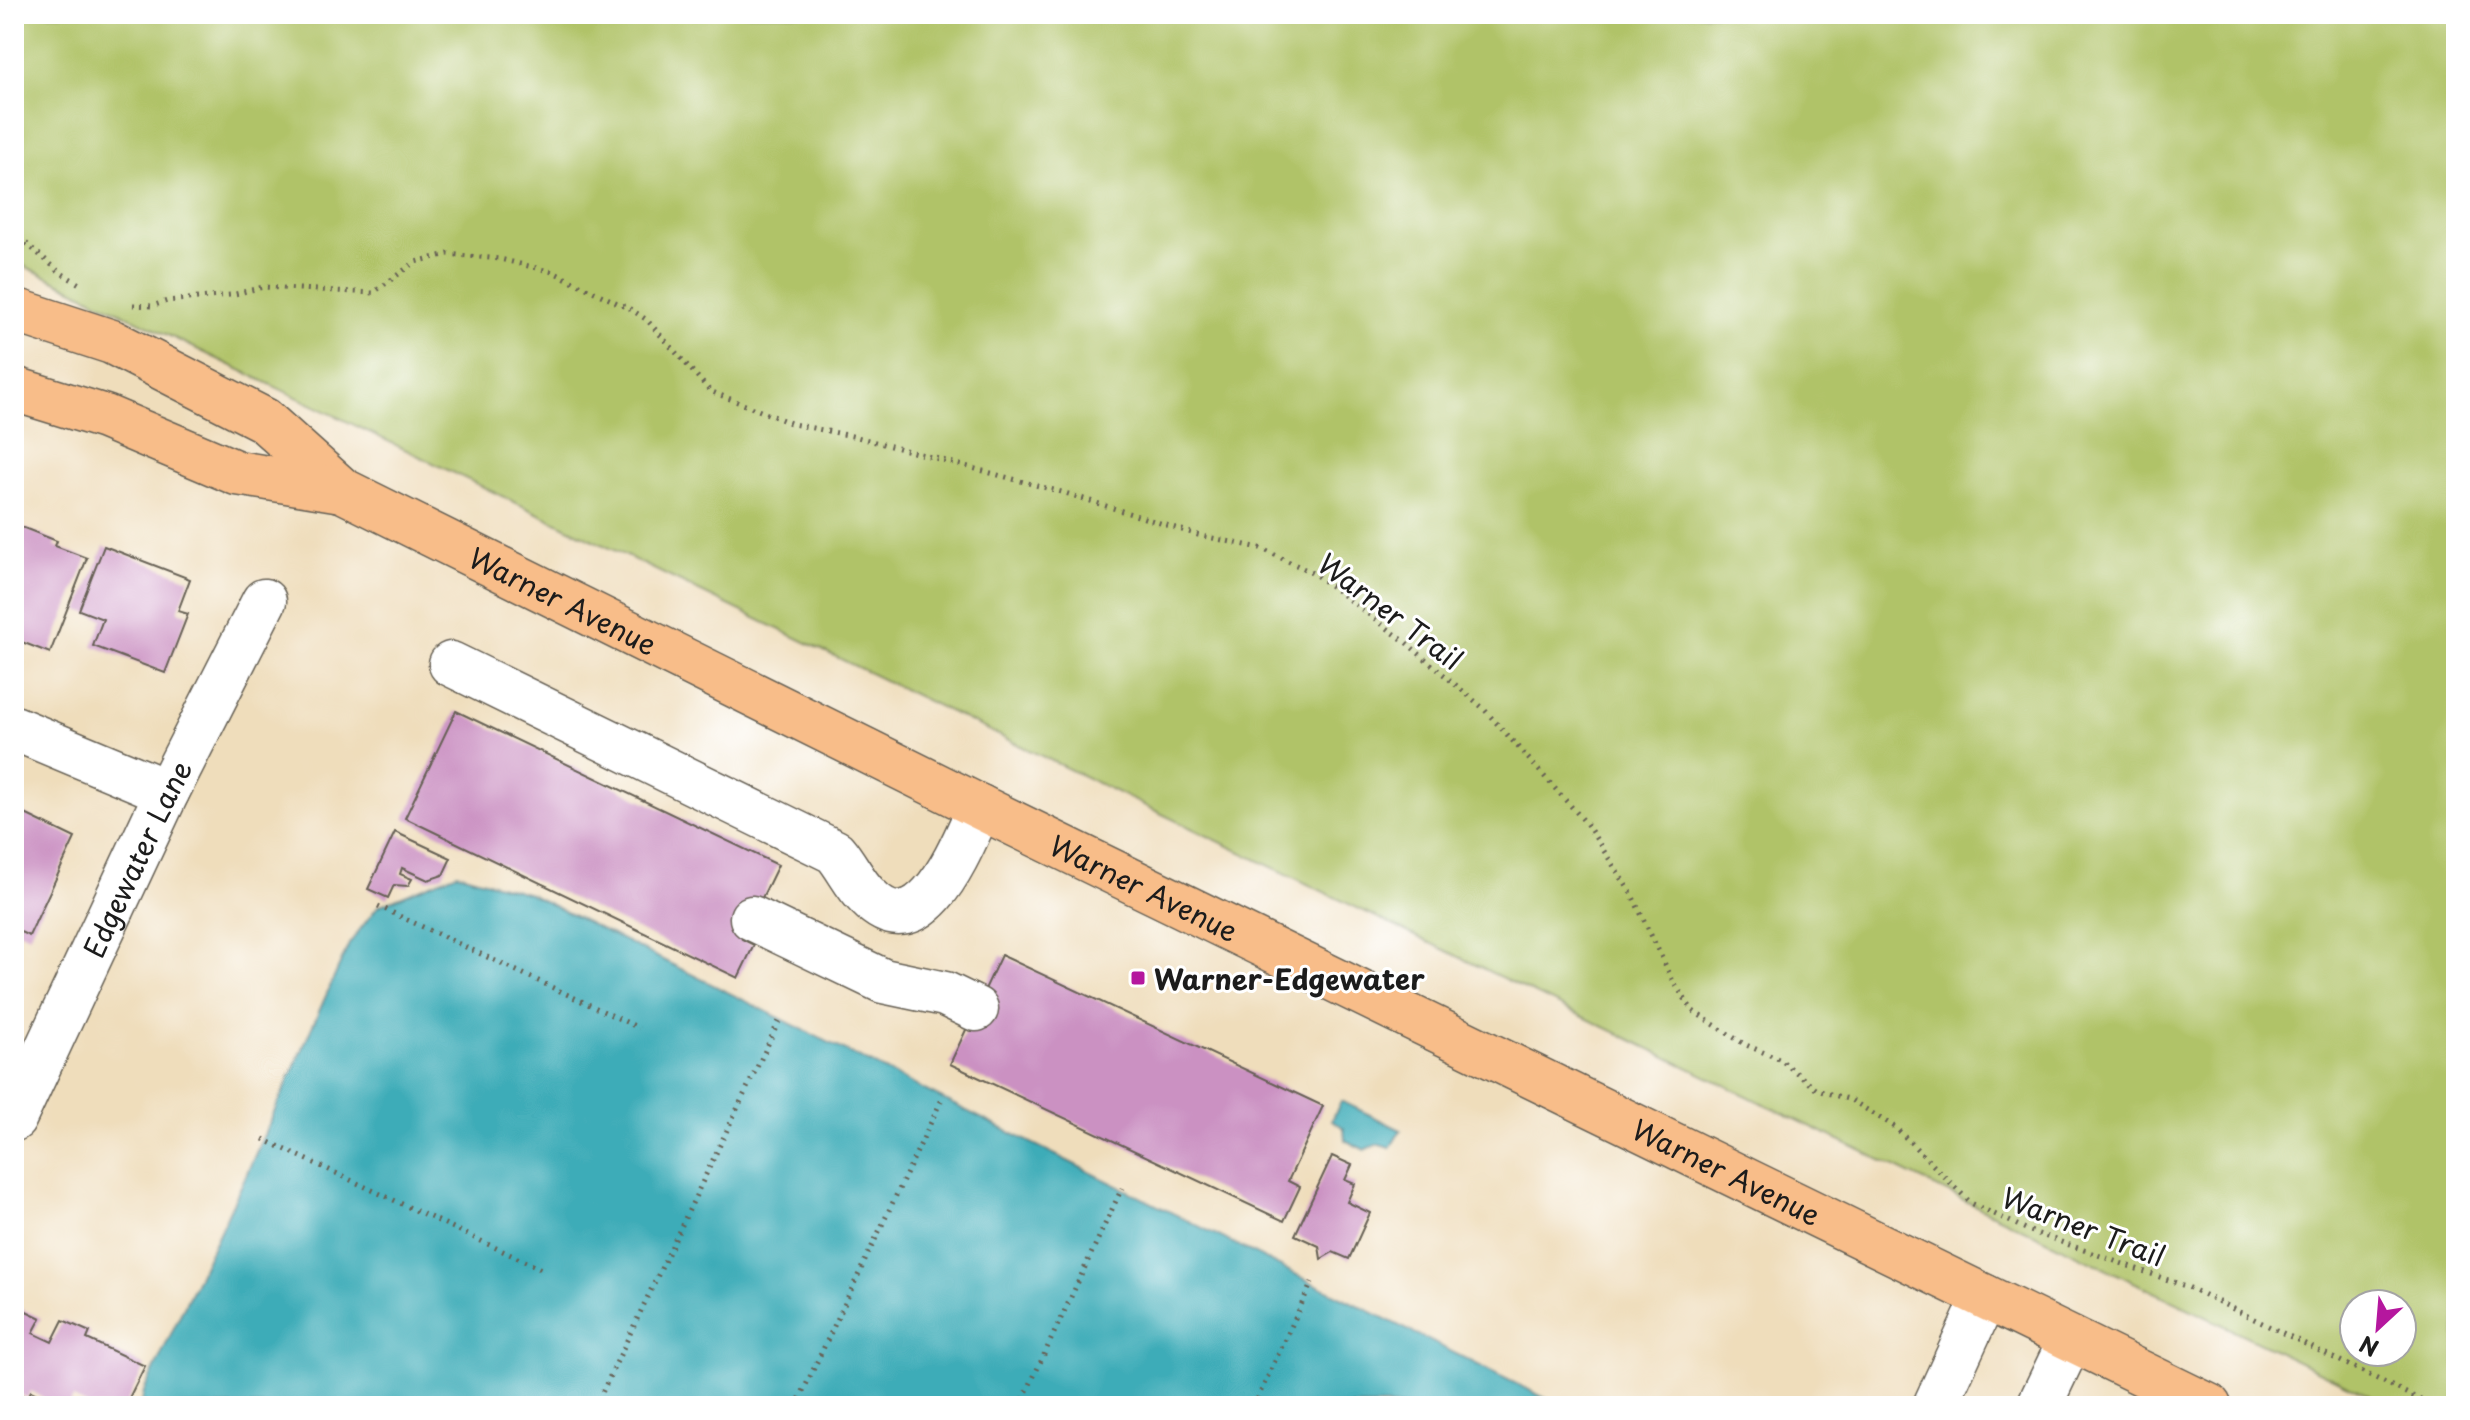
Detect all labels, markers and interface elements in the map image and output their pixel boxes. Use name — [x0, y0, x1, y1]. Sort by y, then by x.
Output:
street label: Warner Avenue — [462, 535, 665, 665]
street label: Warner Trail — [1310, 542, 1472, 680]
street label: Edgewater Lane — [71, 752, 202, 964]
street label: Warner Avenue — [1043, 823, 1246, 951]
place label: Warner-Edgewater — [1154, 957, 1425, 1000]
marker: Warner-Edgewater — [1129, 969, 1147, 987]
street label: Warner Avenue — [1626, 1107, 1828, 1235]
street label: Warner Trail — [1996, 1175, 2172, 1277]
north arrow — [2338, 1288, 2418, 1368]
text: N — [2354, 1329, 2384, 1366]

